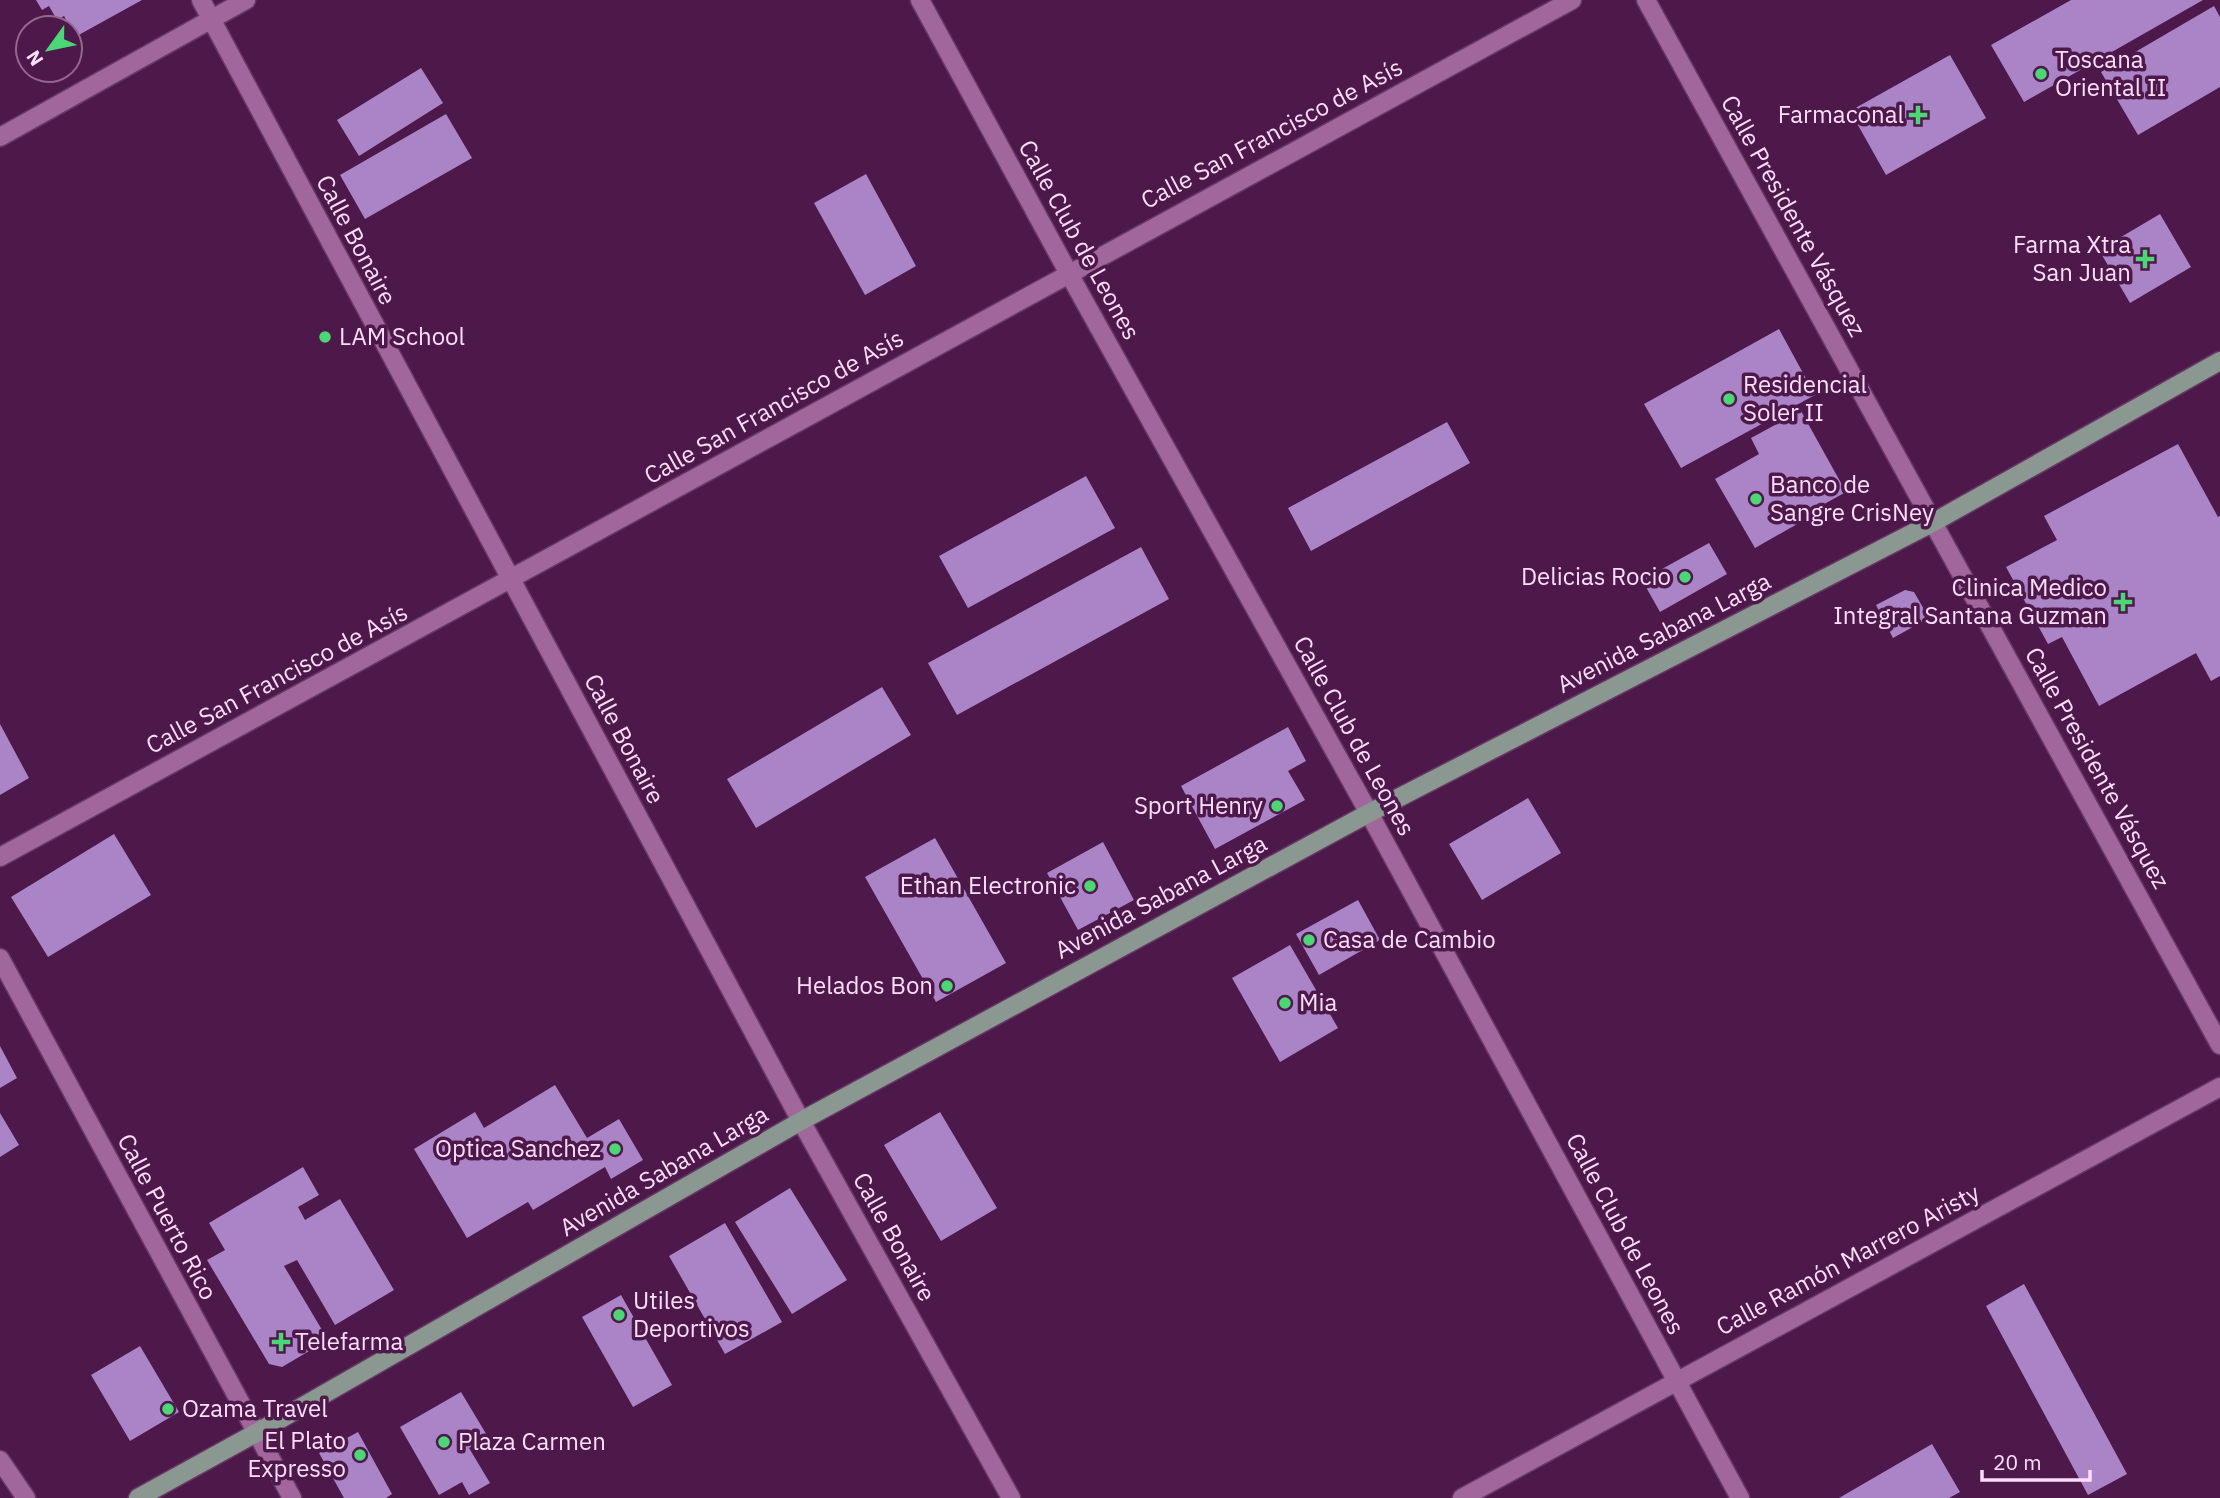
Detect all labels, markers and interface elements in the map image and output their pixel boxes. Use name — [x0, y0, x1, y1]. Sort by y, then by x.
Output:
north arrow — [14, 14, 84, 84]
place label: Toscana Oriental II — [2055, 43, 2166, 103]
text: N — [21, 46, 49, 71]
street label: Calle San Francisco de Asís — [1135, 50, 1408, 216]
marker: Toscana Oriental II — [2033, 66, 2049, 82]
street label: Calle Presidente Vásquez — [1714, 89, 1874, 342]
place label: Farmaconal — [1778, 98, 1904, 130]
marker: Farmaconal — [1910, 107, 1926, 123]
street label: Calle Club de Leones — [1012, 134, 1148, 345]
street label: Calle Bonaire — [309, 169, 405, 310]
place label: Farma Xtra San Juan — [2013, 228, 2131, 288]
marker: Farma Xtra San Juan — [2137, 251, 2153, 267]
place label: LAM School — [339, 320, 465, 352]
street label: Calle San Francisco de Asís — [638, 321, 909, 491]
marker: LAM School — [317, 329, 333, 345]
place label: Residencial Soler II — [1743, 368, 1867, 428]
marker: Residencial Soler II — [1721, 391, 1737, 407]
place label: Banco de Sangre CrisNey — [1770, 468, 1934, 528]
marker: Banco de Sangre CrisNey — [1748, 491, 1764, 507]
place label: Delicias Rocio — [1521, 560, 1671, 592]
street label: Avenida Sabana Larga — [1551, 564, 1776, 700]
marker: Delicias Rocio — [1677, 569, 1693, 585]
place label: Clinica Medico Integral Santana Guzman — [1833, 571, 2107, 631]
marker: Clinica Medico Integral Santana Guzman — [2113, 592, 2133, 612]
street label: Calle San Francisco de Asís — [140, 595, 413, 761]
street label: Calle Club de Leones — [1287, 630, 1423, 841]
street label: Calle Presidente Vásquez — [2018, 641, 2178, 894]
street label: Calle Bonaire — [577, 668, 673, 809]
place label: Sport Henry — [1134, 789, 1263, 821]
marker: Sport Henry — [1269, 798, 1285, 814]
street label: Avenida Sabana Larga — [1049, 827, 1272, 966]
place label: Ethan Electronic — [900, 869, 1076, 901]
marker: Ethan Electronic — [1082, 878, 1098, 894]
place label: Casa de Cambio — [1323, 923, 1496, 955]
marker: Casa de Cambio — [1301, 932, 1317, 948]
place label: Helados Bon — [796, 969, 933, 1001]
marker: Helados Bon — [939, 978, 955, 994]
place label: Mia — [1299, 986, 1337, 1018]
marker: Mia — [1277, 995, 1293, 1011]
street label: Avenida Sabana Larga — [553, 1097, 774, 1243]
street label: Calle Club de Leones — [1559, 1127, 1693, 1340]
street label: Calle Puerto Rico — [111, 1128, 225, 1305]
place label: Optica Sanchez — [435, 1132, 601, 1164]
marker: Optica Sanchez — [607, 1141, 623, 1157]
street label: Calle Bonaire — [846, 1166, 944, 1307]
street label: Calle Ramón Marrero Aristy — [1710, 1176, 1985, 1342]
place label: Utiles Deportivos — [633, 1284, 750, 1344]
marker: Utiles Deportivos — [611, 1307, 627, 1323]
place label: Telefarma — [295, 1325, 403, 1357]
marker: Telefarma — [273, 1334, 289, 1350]
place label: Ozama Travel — [182, 1392, 328, 1424]
marker: Ozama Travel — [160, 1401, 176, 1417]
place label: El Plato Expresso — [247, 1424, 346, 1484]
place label: Plaza Carmen — [458, 1425, 606, 1457]
marker: Plaza Carmen — [436, 1434, 452, 1450]
scale bar — [1982, 1438, 2090, 1482]
marker: El Plato Expresso — [352, 1447, 368, 1463]
text: 20 m — [1993, 1448, 2042, 1476]

